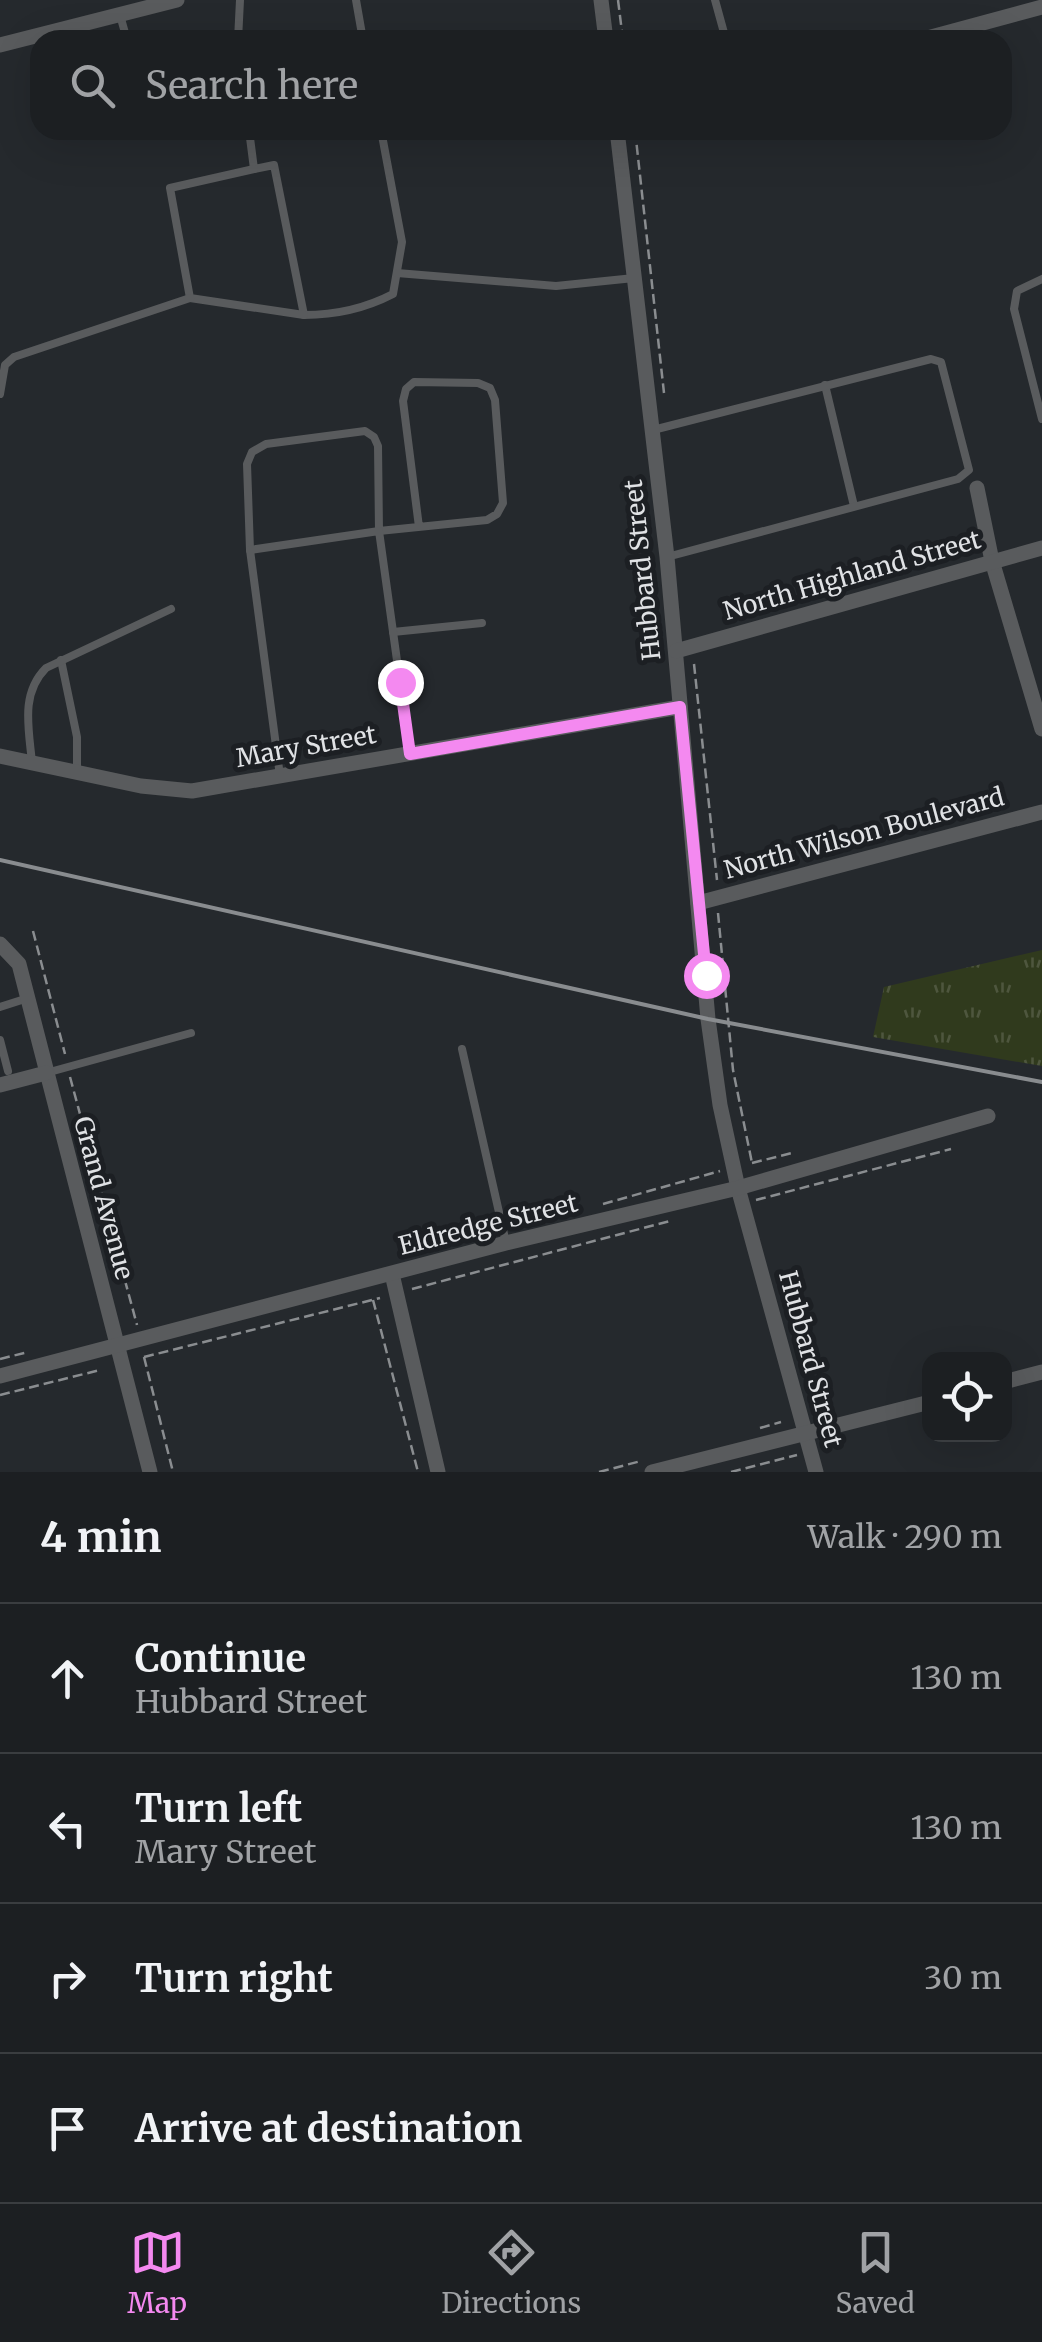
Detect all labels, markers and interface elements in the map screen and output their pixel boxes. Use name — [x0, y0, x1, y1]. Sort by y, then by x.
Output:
search box — [30, 30, 1012, 140]
icon: search — [65, 58, 120, 113]
text: Search here — [145, 62, 358, 109]
street label: Hubbard Street — [617, 478, 667, 662]
street label: North Highland Street — [720, 523, 985, 627]
route end — [378, 660, 424, 706]
street label: Mary Street — [233, 718, 379, 774]
street label: North Wilson Boulevard — [721, 780, 1007, 886]
route start — [684, 953, 730, 999]
street label: Grand Avenue — [67, 1113, 141, 1283]
street label: Eldredge Street — [395, 1186, 581, 1262]
street label: Hubbard Street — [772, 1267, 850, 1451]
map controls — [922, 1352, 1012, 1442]
button: locate — [922, 1352, 1012, 1442]
text: 4 min — [40, 1511, 162, 1563]
text: Walk · 290 m — [807, 1517, 1002, 1557]
text: Continue — [135, 1635, 306, 1682]
icon: ahead — [40, 1651, 95, 1706]
text: 130 m — [910, 1658, 1002, 1698]
text: Hubbard Street — [135, 1682, 367, 1722]
text: Turn left — [135, 1785, 302, 1832]
icon: left — [40, 1801, 95, 1856]
text: 130 m — [910, 1808, 1002, 1848]
text: Mary Street — [135, 1832, 316, 1872]
icon: right — [40, 1951, 95, 2006]
text: Turn right — [135, 1955, 333, 2002]
text: 30 m — [924, 1958, 1002, 1998]
icon: arrive — [40, 2101, 95, 2156]
text: Arrive at destination — [135, 2105, 522, 2152]
tab: Map — [127, 2225, 187, 2321]
tab: Directions — [441, 2225, 581, 2321]
tab: Saved — [835, 2225, 915, 2321]

